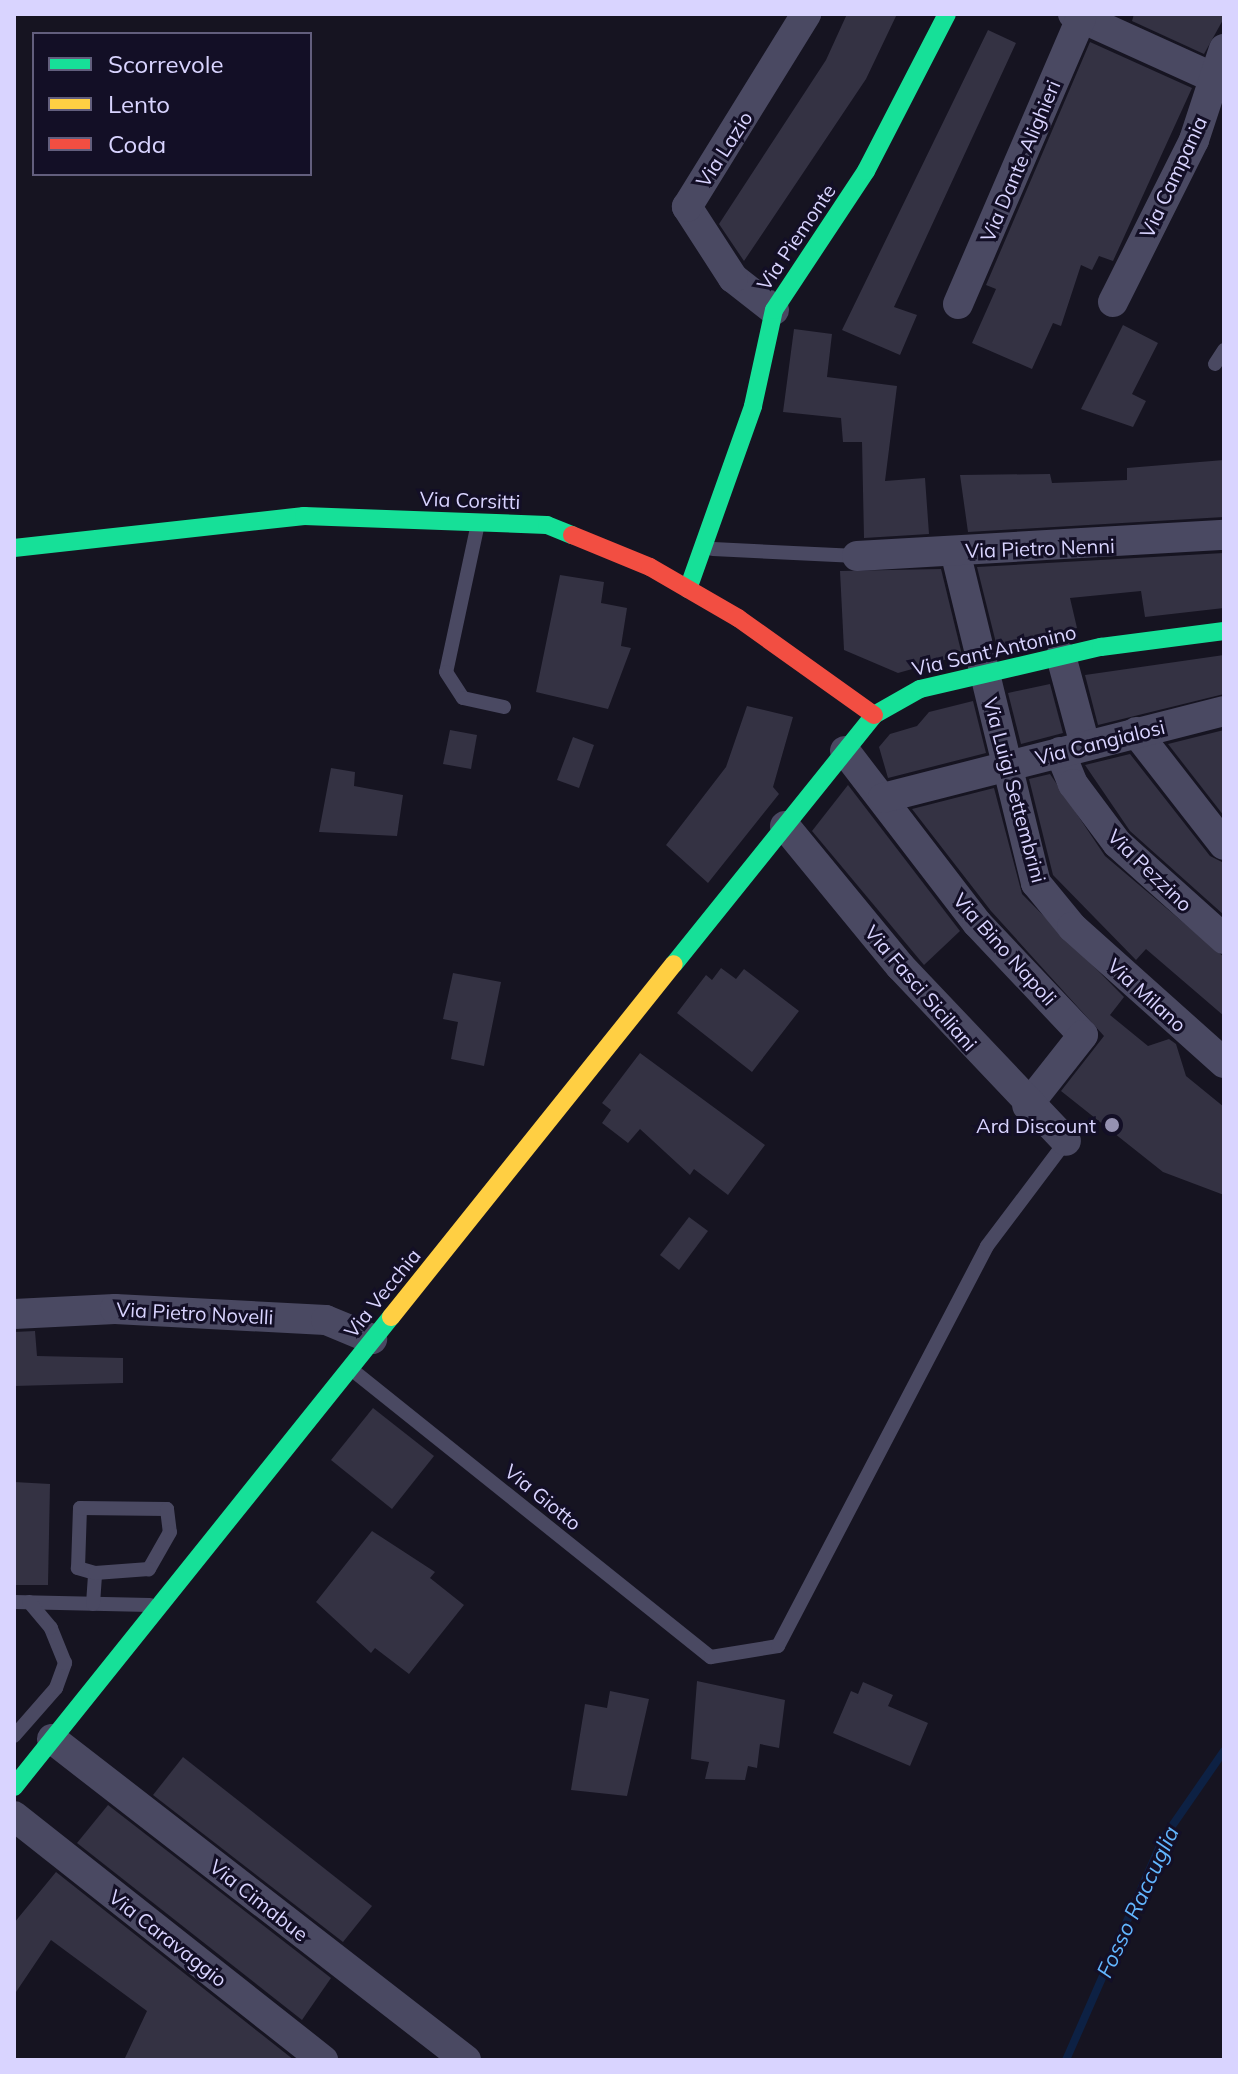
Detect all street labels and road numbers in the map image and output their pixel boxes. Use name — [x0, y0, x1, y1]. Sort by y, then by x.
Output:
street label: Via Dante Alighieri — [975, 77, 1065, 245]
street label: Via Lazio — [691, 107, 757, 191]
street label: Via Campania — [1134, 112, 1212, 242]
street label: Via Piemonte — [752, 179, 840, 295]
street label: Via Corsitti — [419, 486, 521, 514]
street label: Via Pietro Nenni — [965, 533, 1115, 563]
street label: Via Sant'Antonino — [910, 619, 1078, 681]
street label: Via Luigi Settembrini — [979, 695, 1051, 885]
street label: Via Cangialosi — [1033, 714, 1167, 770]
street label: Via Pezzino — [1103, 824, 1197, 916]
street label: Via Bino Napoli — [948, 888, 1062, 1010]
street label: Via Fasci Siciliani — [860, 920, 982, 1056]
street label: Via Milano — [1103, 953, 1191, 1037]
street label: Via Vecchia — [339, 1244, 425, 1342]
street label: Via Pietro Novelli — [116, 1297, 274, 1329]
street label: Via Giotto — [500, 1459, 586, 1535]
street label: Via Cimabue — [205, 1854, 313, 1946]
street label: Via Caravaggio — [104, 1885, 232, 1991]

